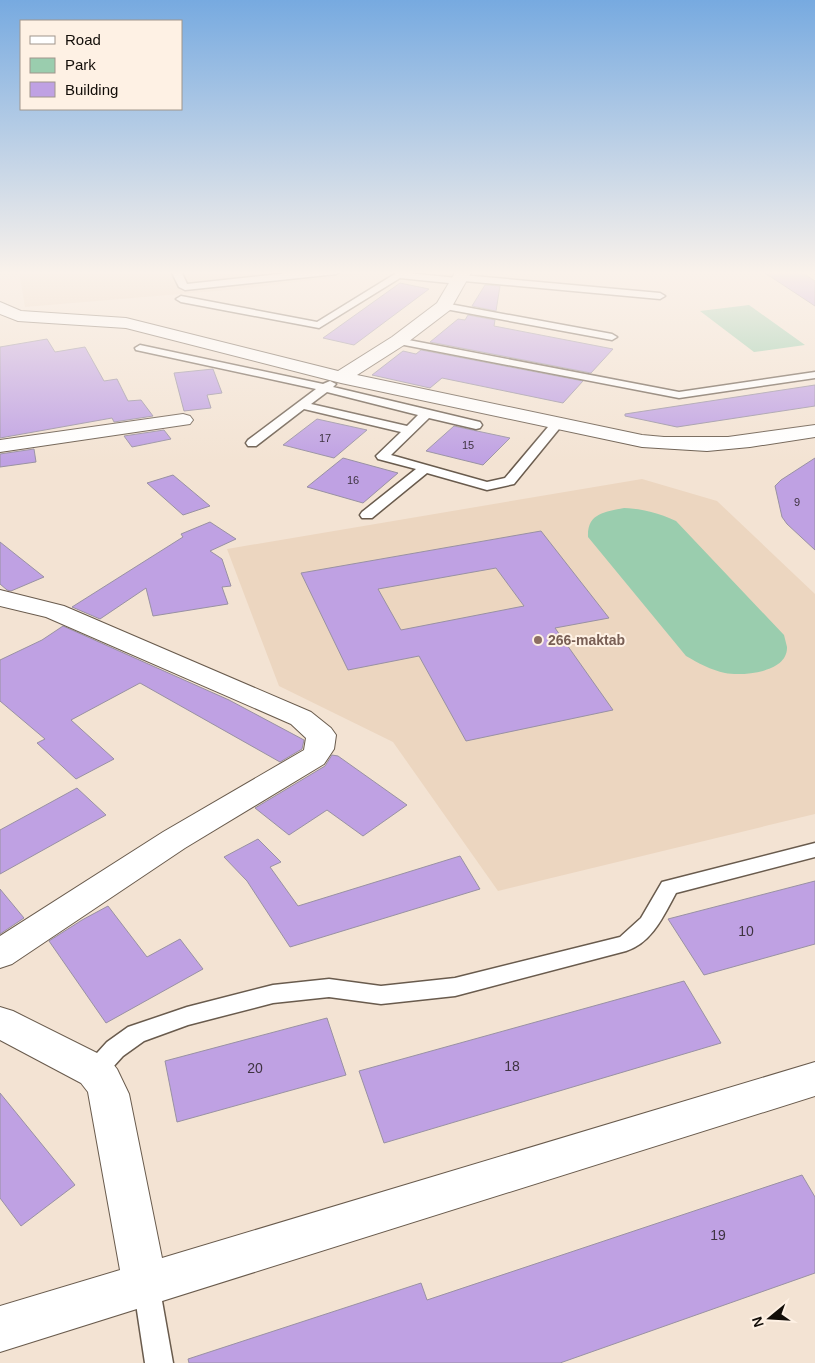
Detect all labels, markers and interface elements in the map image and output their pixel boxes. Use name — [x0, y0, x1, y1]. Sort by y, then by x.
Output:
legend — [20, 20, 182, 110]
text: Road — [65, 31, 101, 48]
text: Park — [65, 56, 96, 73]
text: Building — [65, 81, 118, 98]
house number: 17 — [319, 432, 331, 444]
house number: 15 — [462, 439, 474, 451]
house number: 16 — [347, 474, 359, 486]
house number: 9 — [794, 496, 800, 508]
place label: 266-maktab — [548, 632, 625, 648]
marker: 266-maktab — [532, 634, 544, 646]
house number: 10 — [738, 923, 754, 939]
house number: 18 — [504, 1058, 520, 1074]
house number: 20 — [247, 1060, 263, 1076]
house number: 19 — [710, 1227, 726, 1243]
north arrow — [745, 1293, 795, 1343]
text: N — [748, 1315, 767, 1329]

